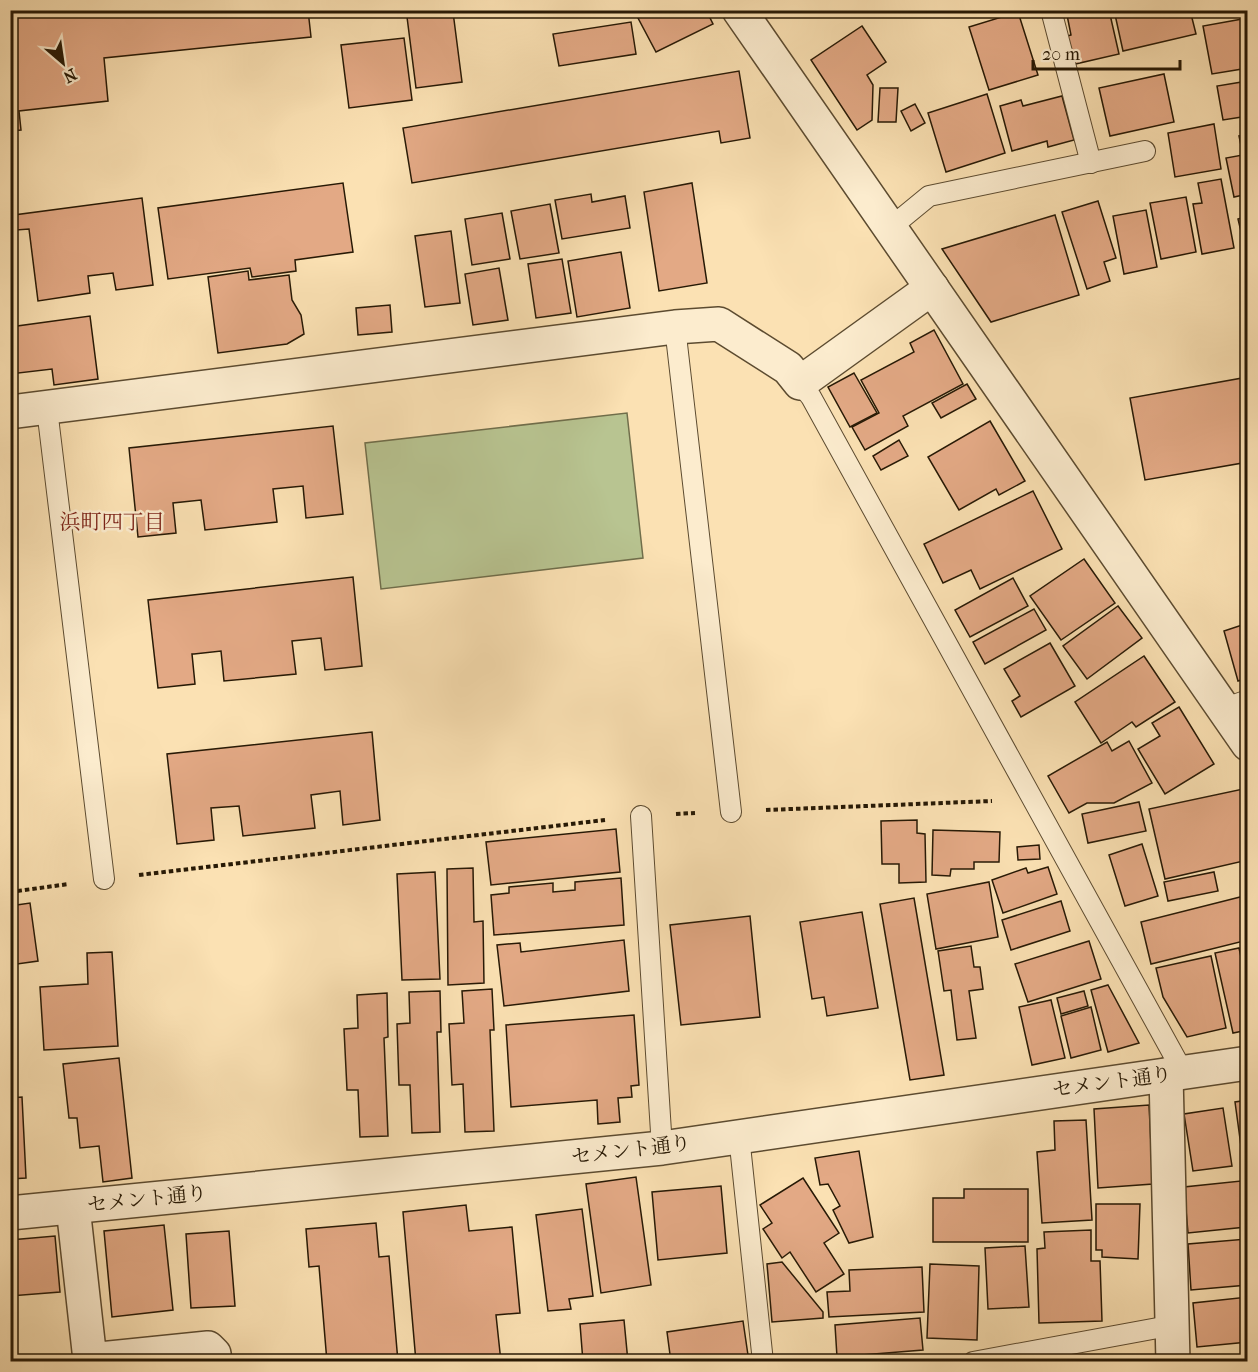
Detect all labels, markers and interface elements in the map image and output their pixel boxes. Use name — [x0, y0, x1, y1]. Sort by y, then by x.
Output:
north arrow — [33, 33, 93, 93]
scale bar — [1033, 33, 1180, 71]
text: 20 m — [1042, 44, 1080, 65]
text: N — [59, 64, 80, 87]
district label: 浜町四丁目 — [60, 510, 165, 534]
street label: セメント通り — [1051, 1062, 1173, 1102]
street label: セメント通り — [570, 1131, 692, 1169]
street label: セメント通り — [86, 1181, 208, 1217]

